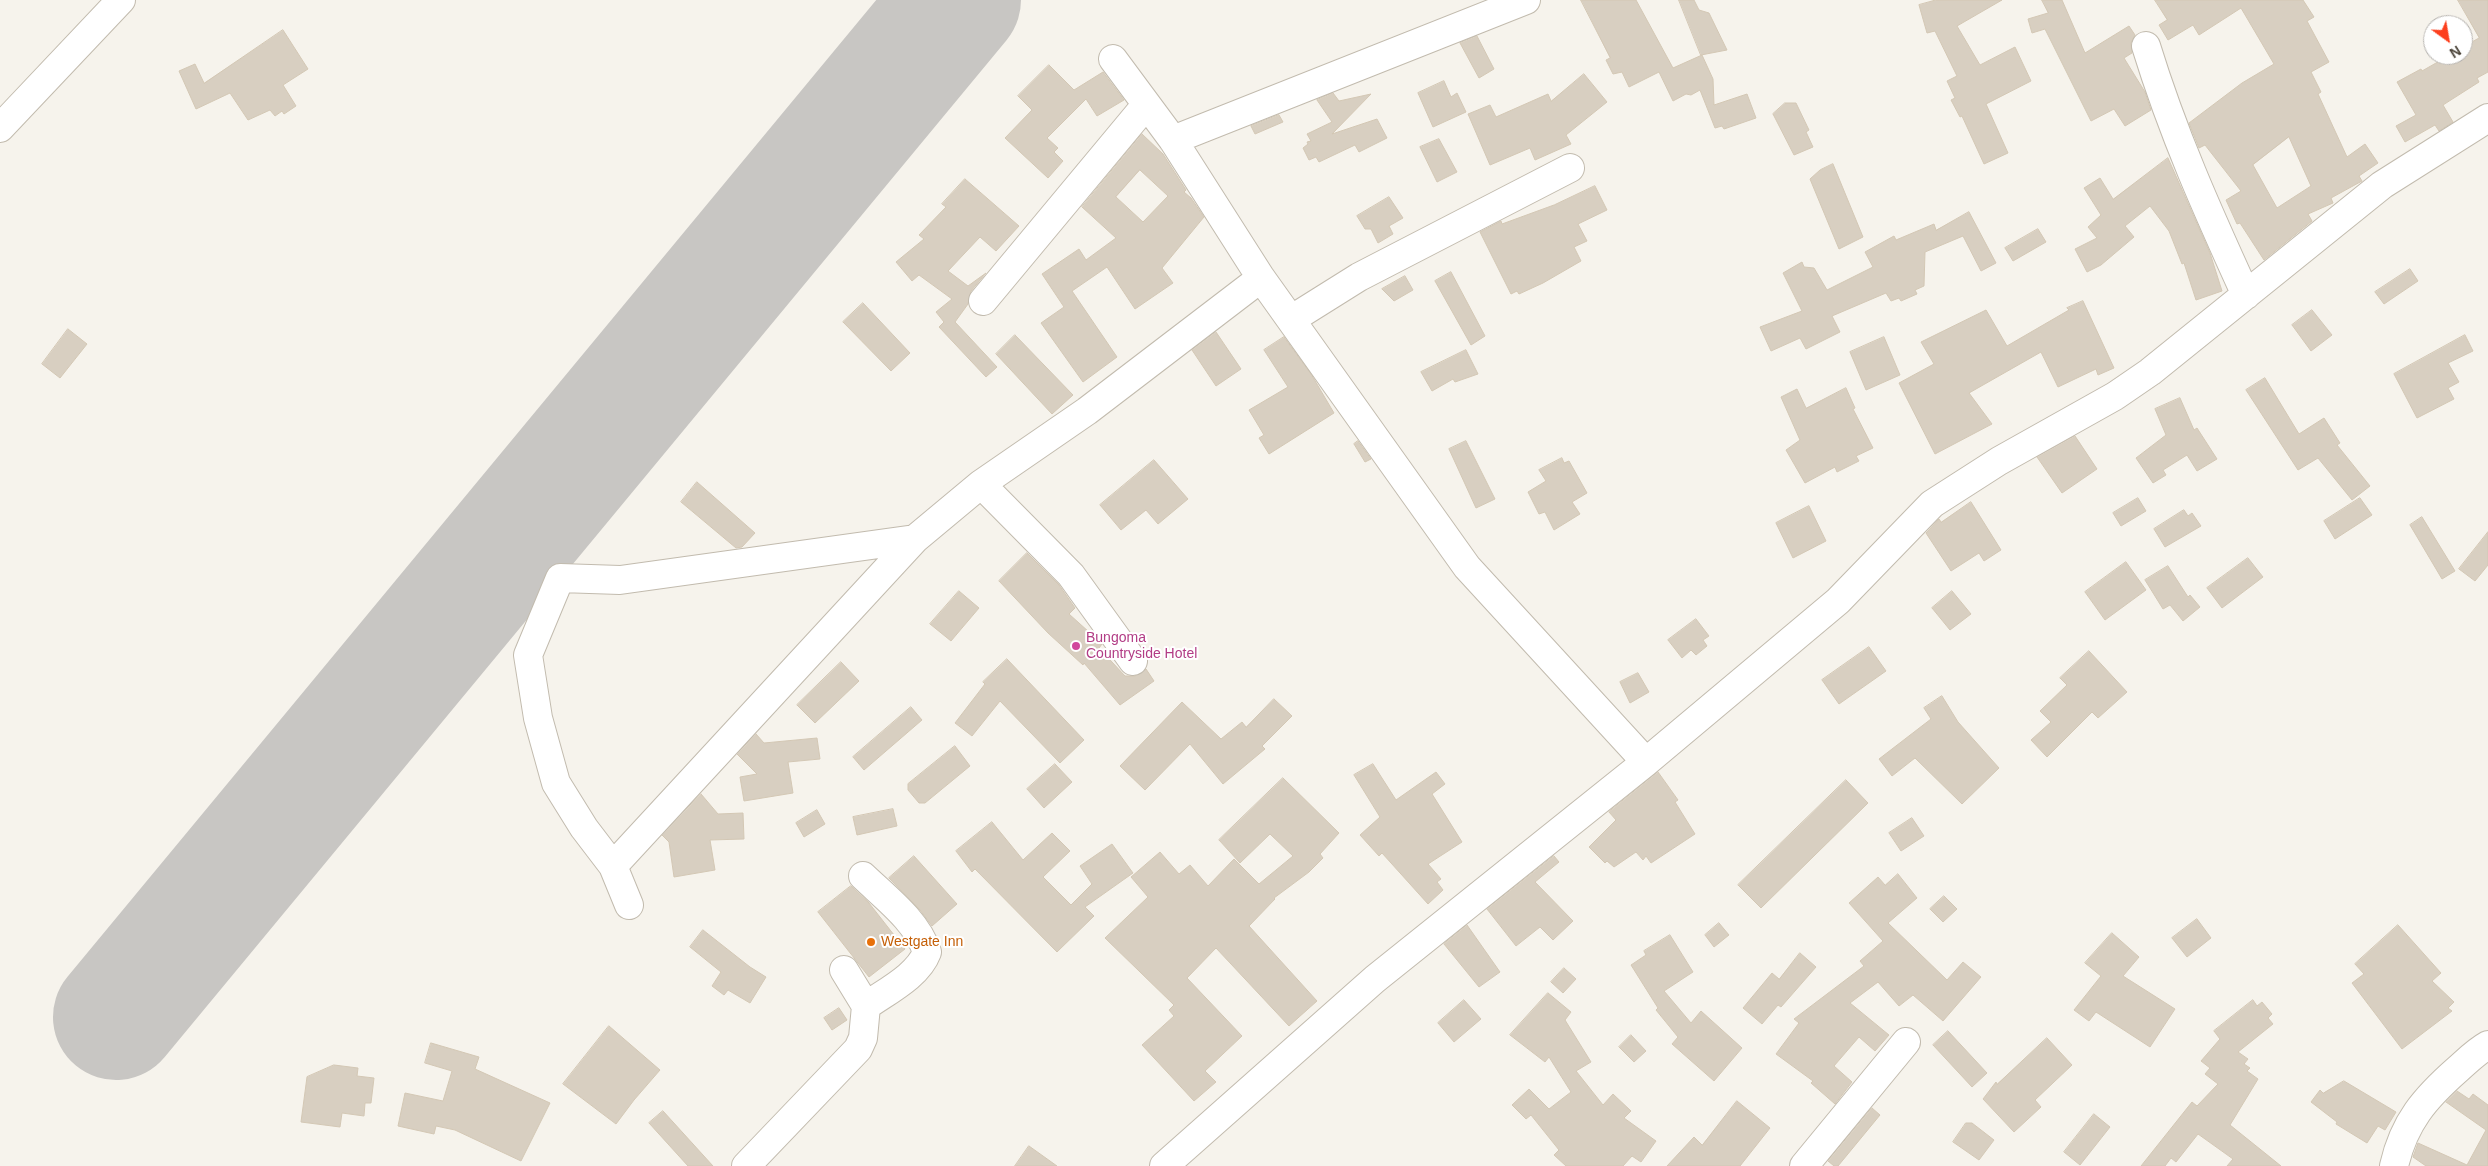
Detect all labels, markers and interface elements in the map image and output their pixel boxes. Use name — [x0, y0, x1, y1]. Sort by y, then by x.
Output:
north arrow — [2423, 15, 2473, 65]
text: N — [2447, 42, 2464, 61]
place label: Bungoma Countryside Hotel — [1086, 630, 1197, 662]
marker: Bungoma Countryside Hotel — [1070, 640, 1082, 652]
place label: Westgate Inn — [881, 934, 963, 950]
marker: Westgate Inn — [865, 936, 877, 948]

